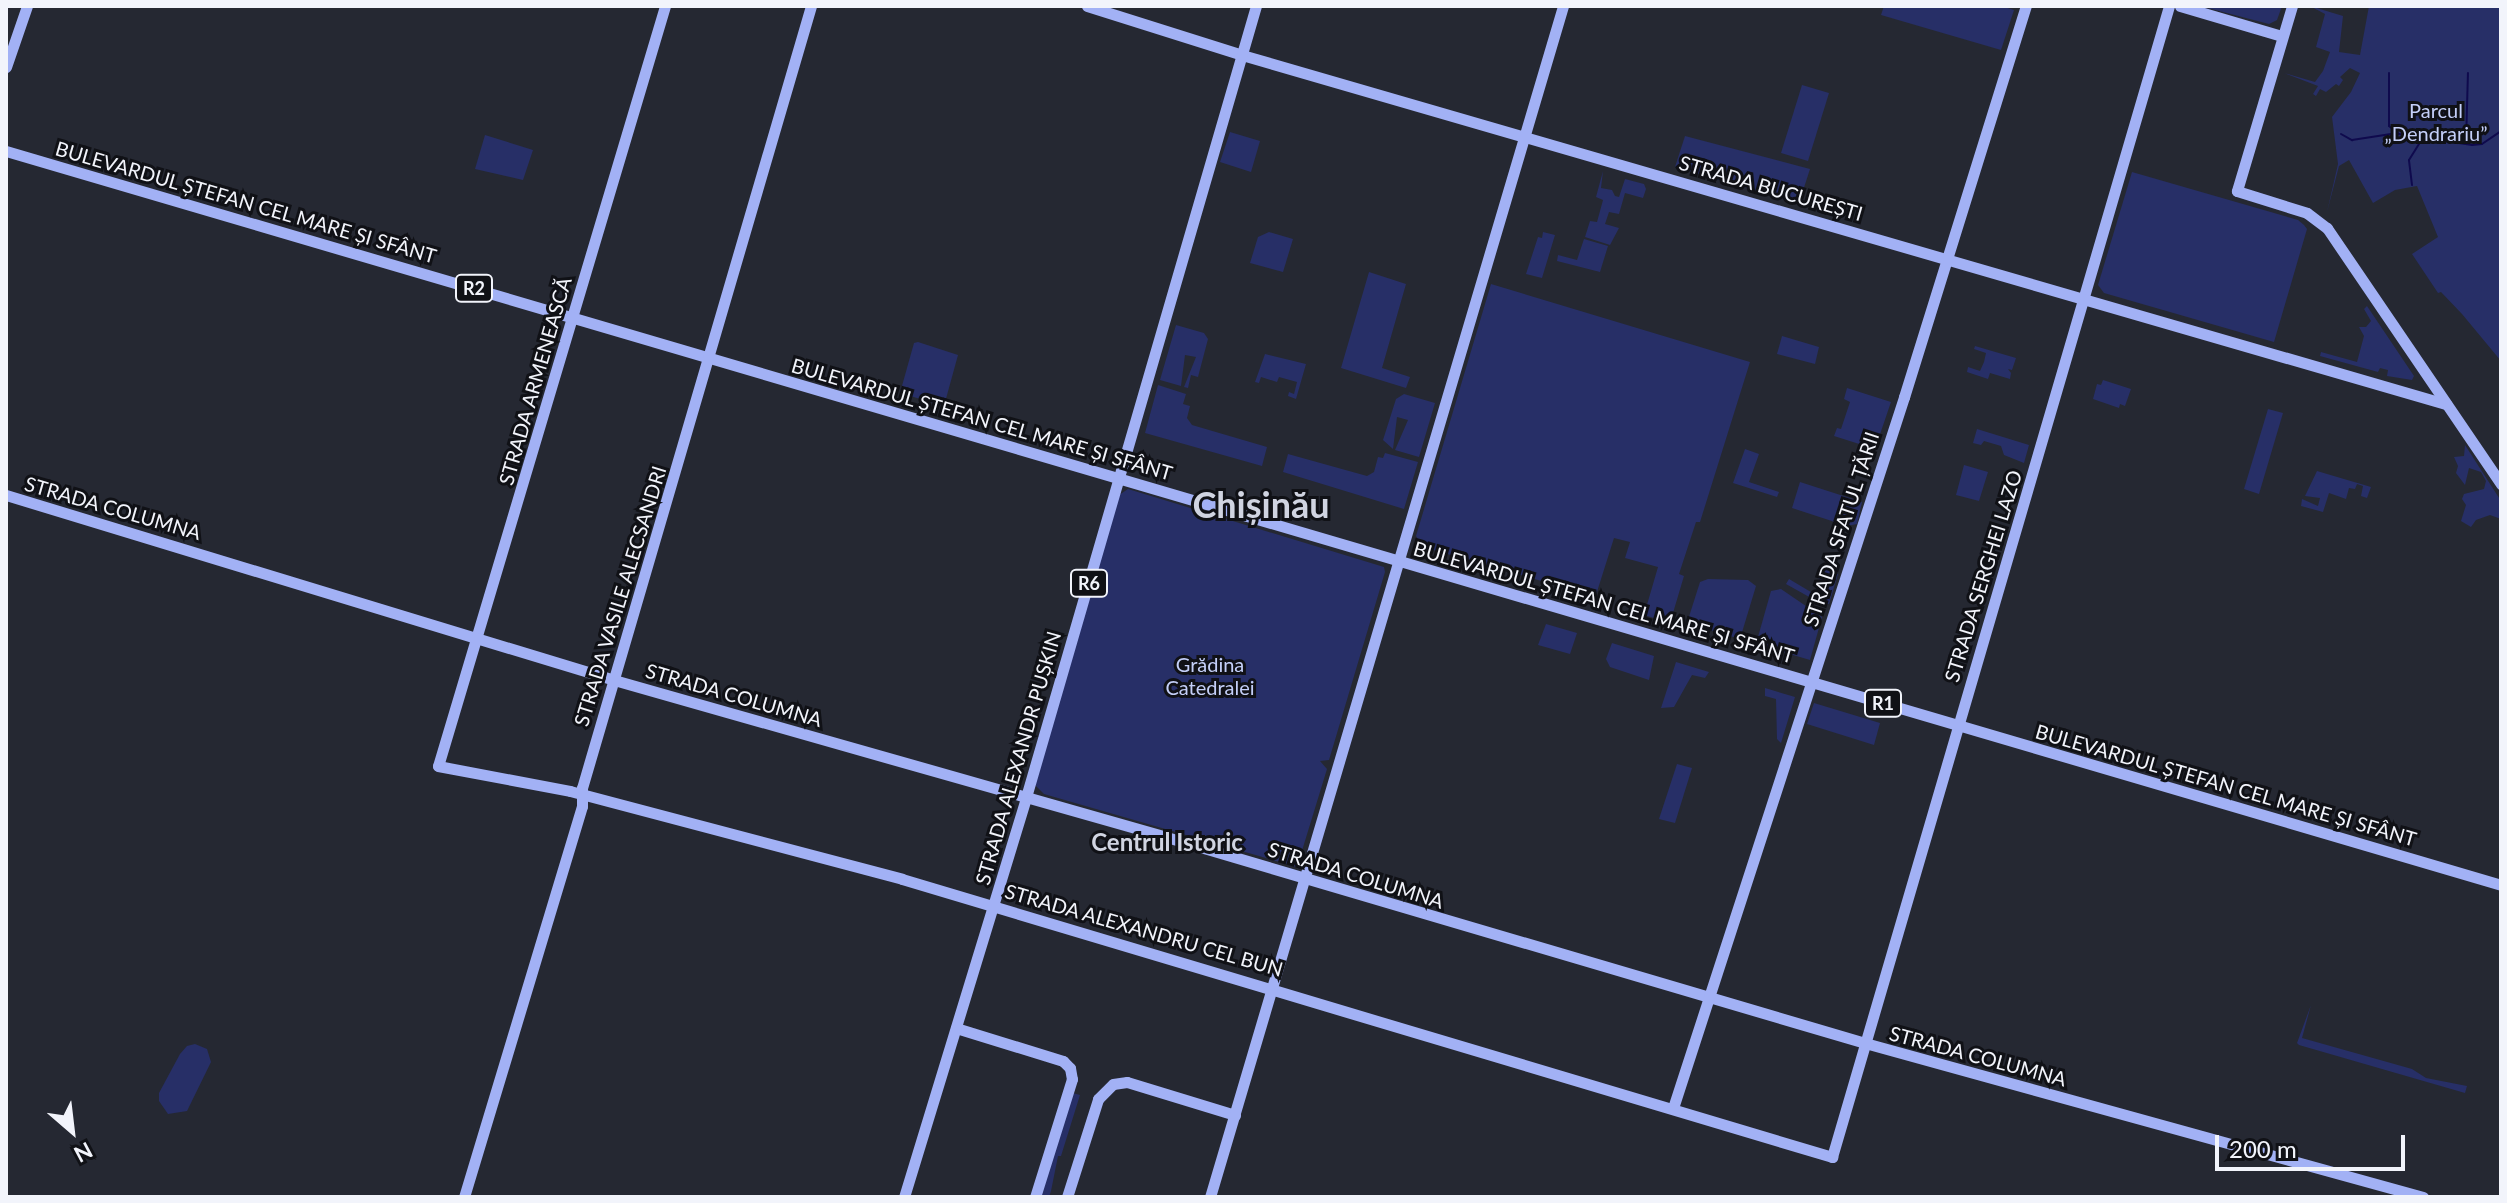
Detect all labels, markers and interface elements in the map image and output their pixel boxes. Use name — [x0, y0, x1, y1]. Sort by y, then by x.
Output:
park label: Parcul „Dendrariu” — [2385, 98, 2487, 145]
street label: BULEVARDUL ȘTEFAN CEL MARE ȘI SFÂNT — [52, 136, 440, 268]
street label: STRADA BUCUREȘTI — [1676, 150, 1866, 226]
road number: R2 — [454, 274, 494, 302]
street label: STRADA ARMENEASCĂ — [494, 274, 576, 488]
street label: BULEVARDUL ȘTEFAN CEL MARE ȘI SFÂNT — [788, 353, 1176, 485]
street label: STRADA SFATUL ȚĂRII — [1798, 428, 1884, 630]
street label: STRADA VASILE ALECSANDRI — [569, 462, 671, 730]
street label: STRADA SERGHEI LAZO — [1939, 467, 2027, 685]
street label: STRADA COLUMNA — [22, 471, 204, 545]
district label: Chișinău — [1192, 483, 1330, 527]
street label: BULEVARDUL ȘTEFAN CEL MARE ȘI SFÂNT — [1410, 536, 1798, 668]
road number: R6 — [1069, 569, 1109, 597]
street label: STRADA ALEXANDR PUȘKIN — [970, 628, 1066, 888]
park label: Grădina Catedralei — [1165, 652, 1255, 699]
street label: STRADA COLUMNA — [643, 658, 825, 732]
road number: R1 — [1863, 689, 1903, 717]
street label: BULEVARDUL ȘTEFAN CEL MARE ȘI SFÂNT — [2032, 719, 2420, 851]
district label: Centrul Istoric — [1091, 828, 1243, 856]
street label: STRADA COLUMNA — [1265, 837, 1447, 913]
street label: STRADA ALEXANDRU CEL BUN — [1001, 878, 1287, 982]
street label: STRADA COLUMNA — [1886, 1021, 2070, 1091]
north arrow — [32, 1091, 112, 1171]
scale bar — [2219, 1119, 2409, 1169]
text: 200 m — [2229, 1134, 2297, 1163]
text: N — [70, 1137, 97, 1169]

